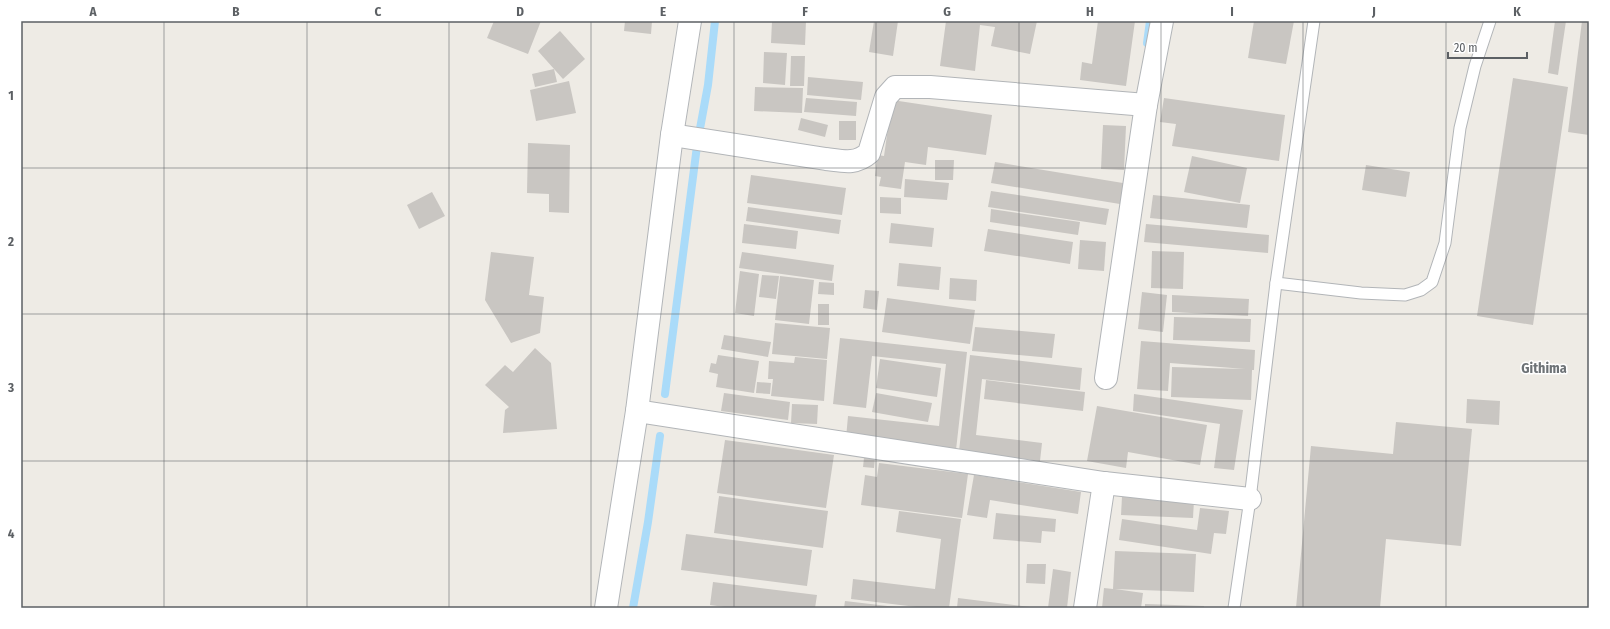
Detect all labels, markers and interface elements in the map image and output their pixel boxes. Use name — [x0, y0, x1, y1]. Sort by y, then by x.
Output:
text: A — [88, 4, 97, 19]
text: B — [232, 4, 240, 19]
text: C — [375, 4, 382, 19]
text: D — [516, 4, 524, 19]
text: E — [660, 4, 666, 19]
text: F — [802, 4, 808, 19]
text: G — [943, 4, 951, 19]
text: H — [1086, 4, 1094, 19]
text: I — [1230, 4, 1234, 19]
text: J — [1371, 4, 1376, 19]
text: K — [1513, 4, 1521, 19]
scale bar — [1448, 34, 1527, 60]
text: 20 m — [1454, 41, 1478, 55]
text: 1 — [8, 88, 14, 103]
text: 2 — [7, 234, 14, 249]
district label: Githima — [1521, 360, 1567, 377]
text: 3 — [7, 380, 14, 395]
text: 4 — [8, 526, 15, 541]

